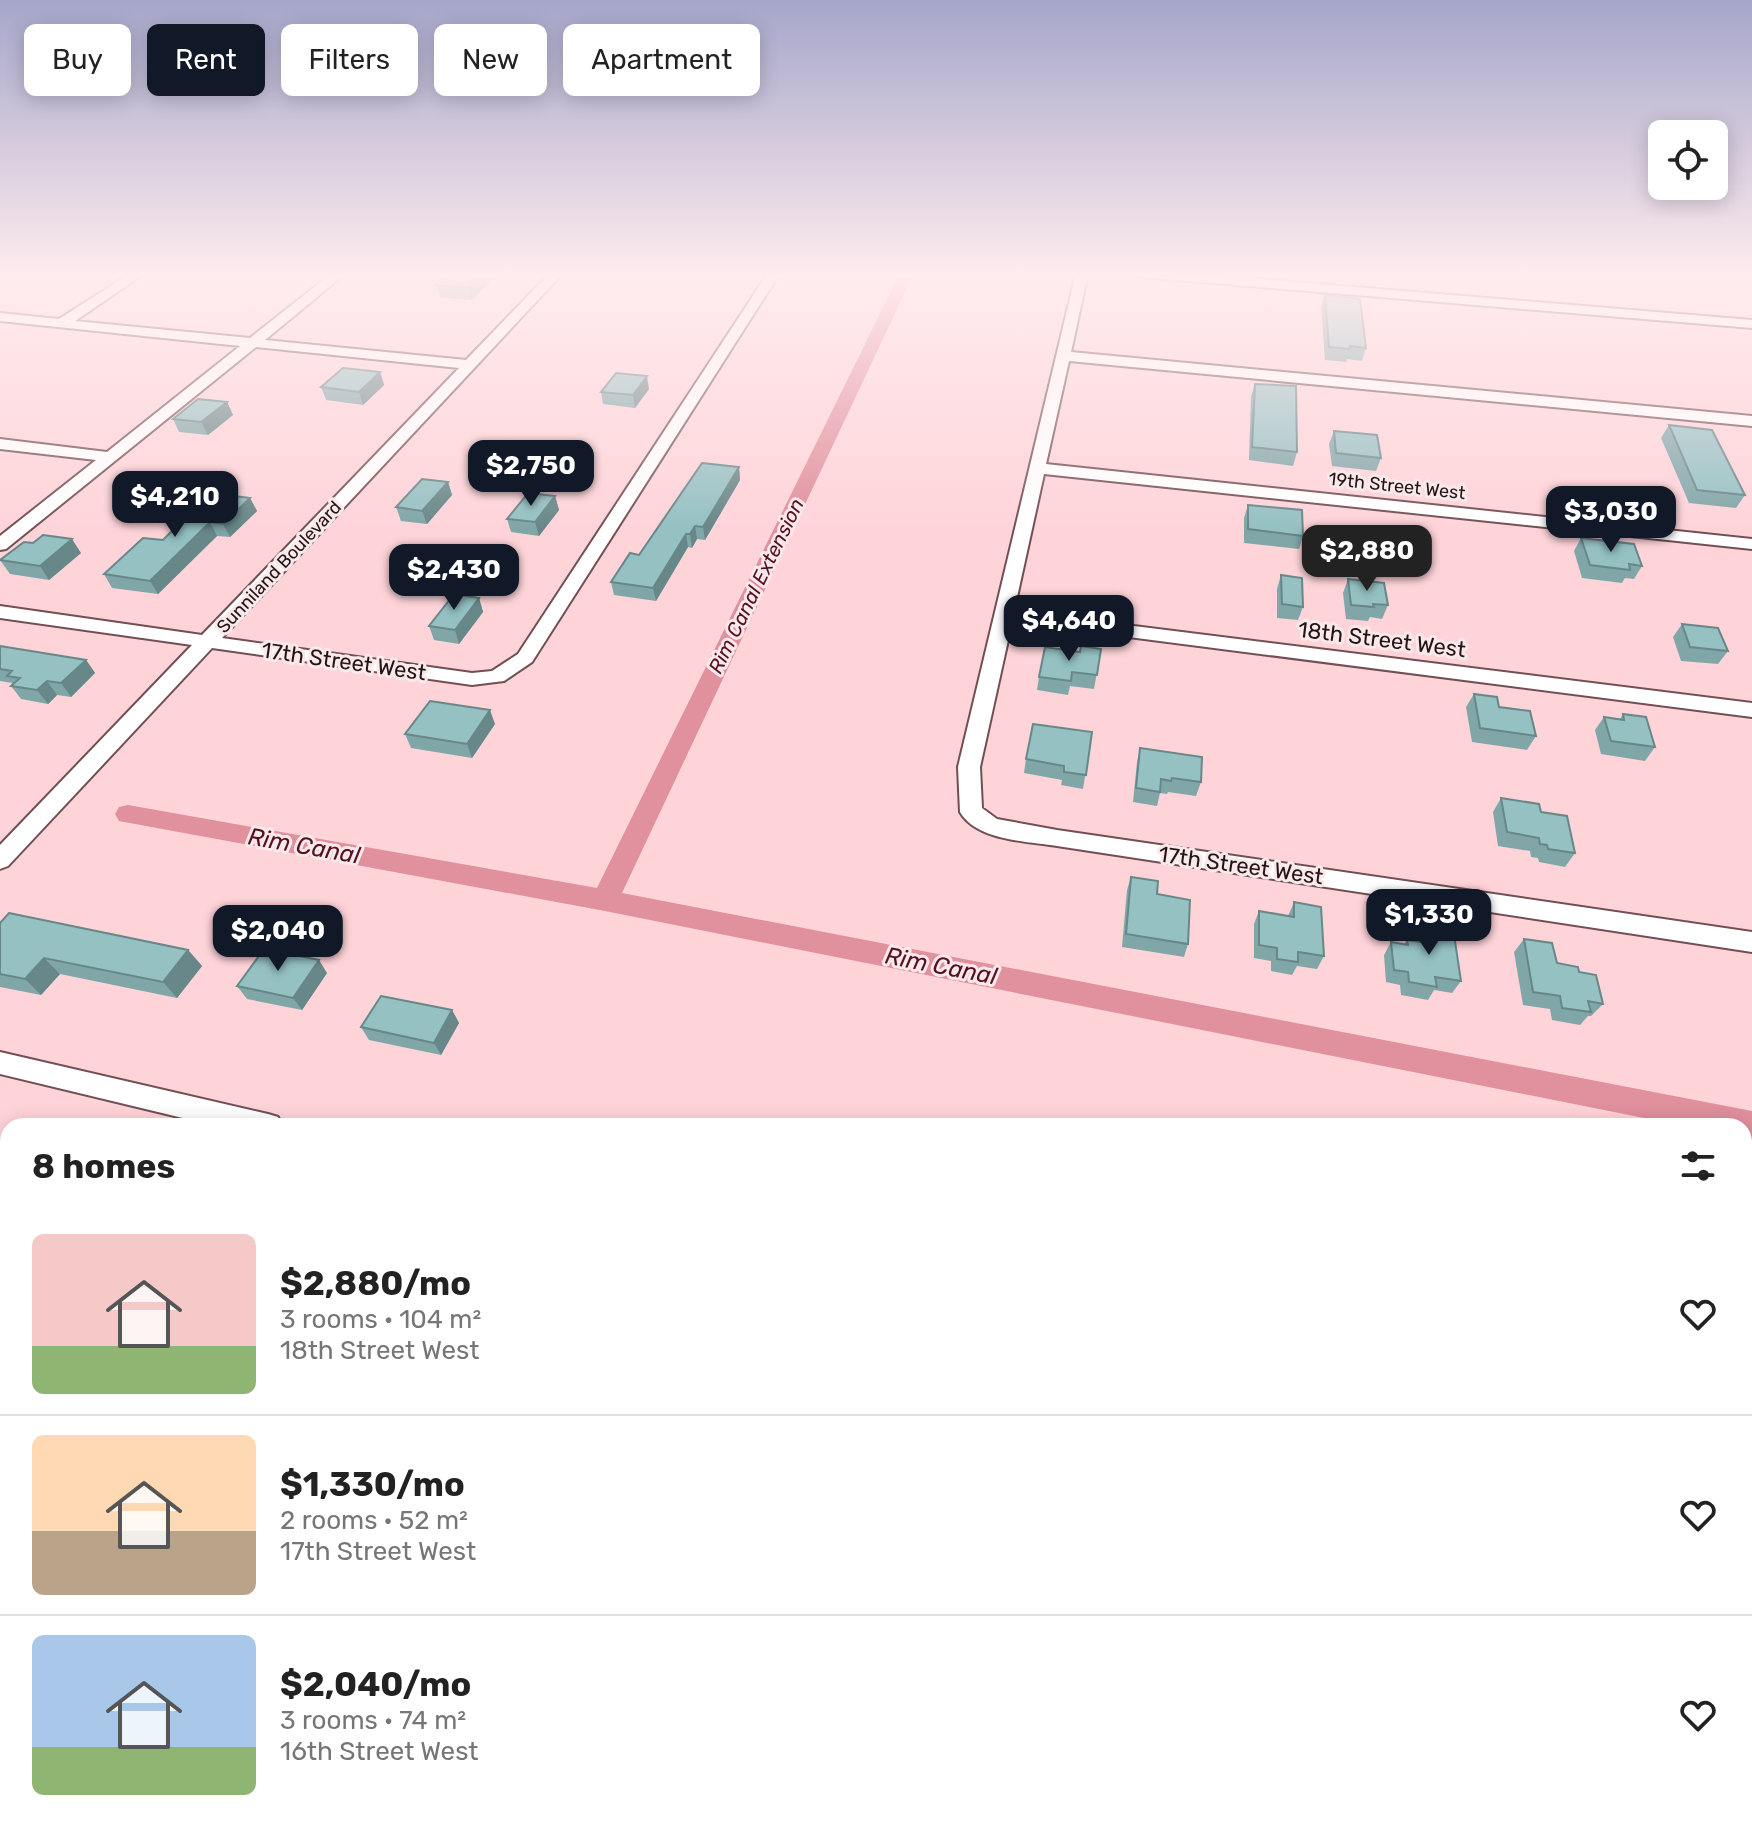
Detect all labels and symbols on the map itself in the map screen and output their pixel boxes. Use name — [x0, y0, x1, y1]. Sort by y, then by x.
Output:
pin: $2,750 — [466, 440, 596, 508]
street label: 19th Street West — [1328, 468, 1466, 504]
pin: $4,210 — [110, 471, 240, 539]
pin: $3,030 — [1546, 486, 1676, 554]
water label: Rim Canal Extension — [703, 494, 809, 678]
street label: Sunniland Boulevard — [212, 496, 346, 638]
pin: $2,880 — [1302, 525, 1432, 593]
pin: $2,430 — [389, 544, 519, 612]
pin: $4,640 — [1004, 595, 1134, 663]
street label: 18th Street West — [1297, 616, 1468, 663]
street label: 17th Street West — [260, 637, 428, 686]
water label: Rim Canal — [246, 822, 363, 870]
street label: 17th Street West — [1157, 841, 1325, 890]
pin: $1,330 — [1364, 889, 1494, 957]
pin: $2,040 — [213, 905, 343, 973]
water label: Rim Canal — [883, 941, 1000, 991]

